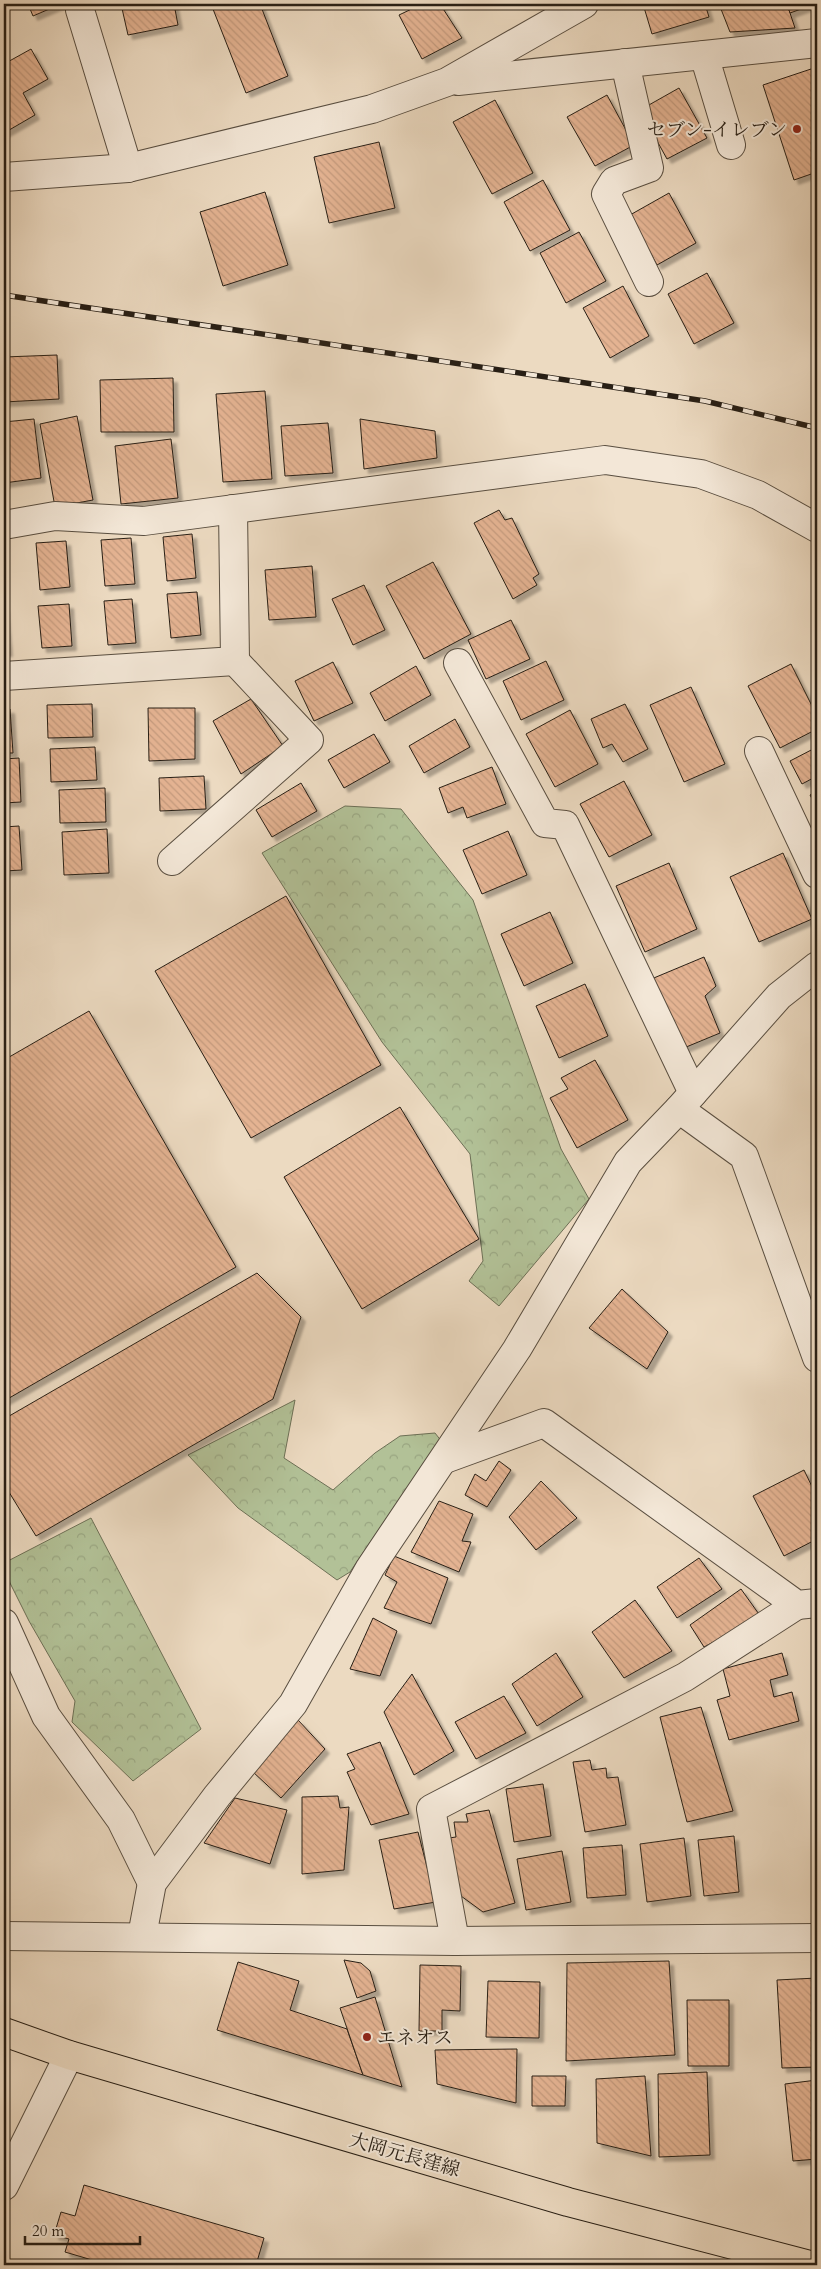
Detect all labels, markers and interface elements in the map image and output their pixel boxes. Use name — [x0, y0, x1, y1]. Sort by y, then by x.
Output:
place label: セブン-イレブン — [647, 117, 787, 143]
marker: セブン-イレブン — [791, 123, 803, 135]
place label: エネオス — [377, 2025, 453, 2051]
marker: エネオス — [361, 2031, 373, 2043]
street label: 大岡元長窪線 — [346, 2127, 463, 2183]
scale bar — [25, 2214, 140, 2246]
text: 20 m — [32, 2221, 64, 2241]

